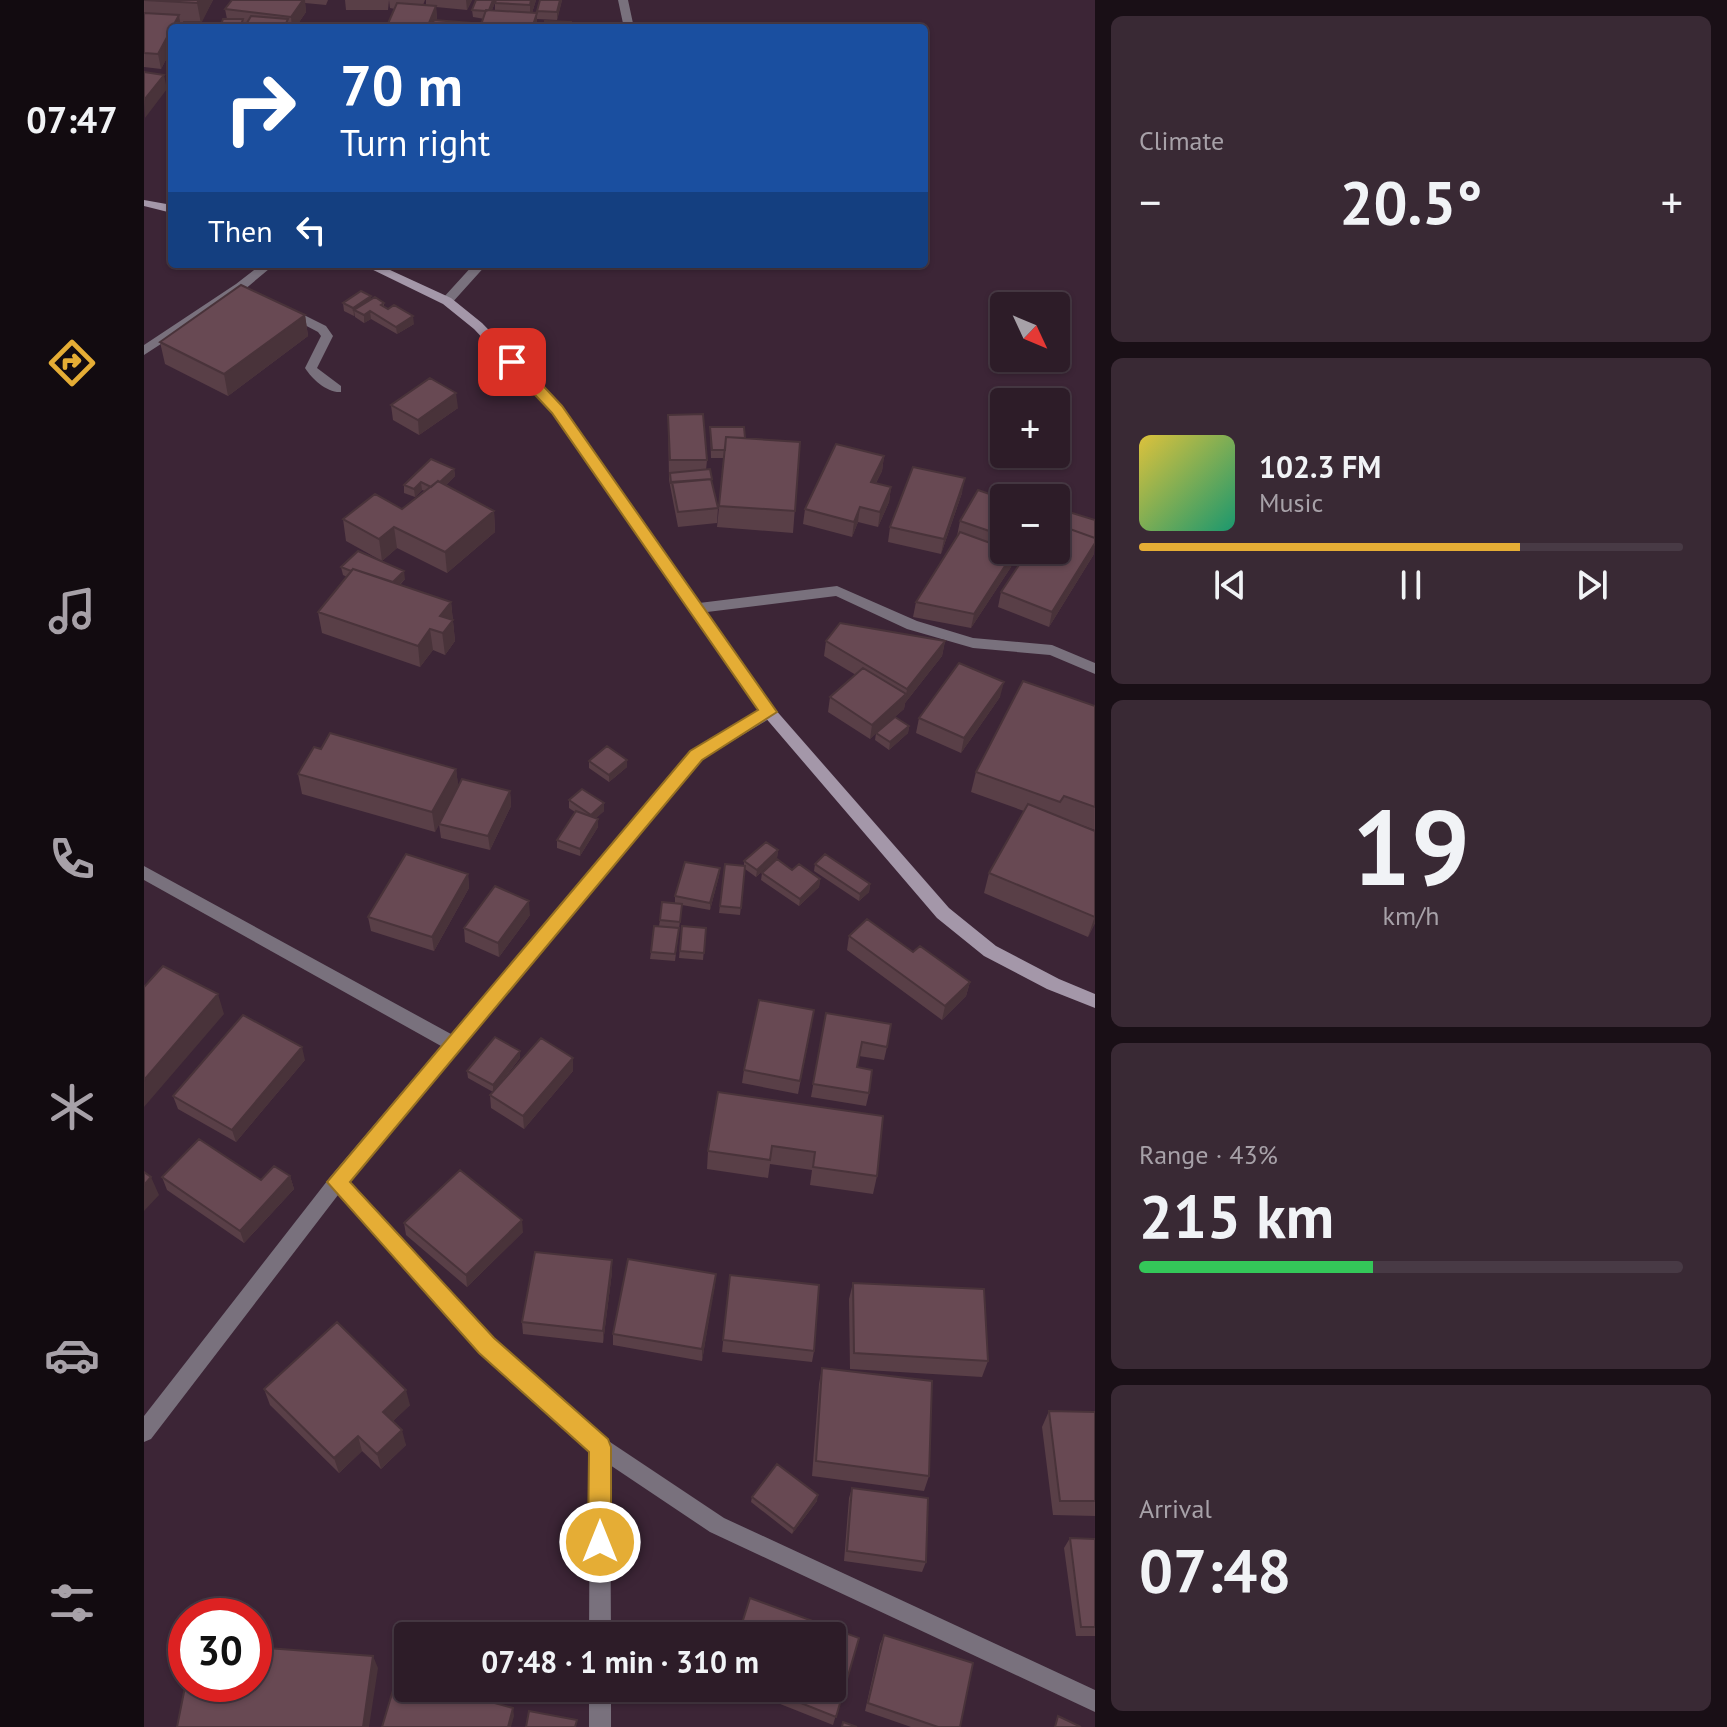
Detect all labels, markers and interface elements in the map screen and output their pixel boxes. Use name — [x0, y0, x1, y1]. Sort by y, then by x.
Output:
text: 70 m — [340, 49, 463, 121]
icon: right — [208, 56, 312, 160]
text: 07:47 — [26, 96, 118, 143]
text: Turn right — [340, 119, 490, 166]
text: Climate — [1139, 124, 1224, 157]
text: 20.5° — [1339, 163, 1483, 241]
text: − — [1139, 173, 1161, 230]
text: + — [1661, 173, 1683, 230]
icon: left — [289, 208, 333, 252]
text: Then — [208, 211, 273, 250]
north arrow — [990, 292, 1070, 372]
map controls — [990, 292, 1070, 564]
pin — [478, 328, 546, 396]
icon: directions — [44, 335, 100, 391]
icon: arrive — [490, 340, 534, 384]
button: + — [990, 388, 1070, 468]
text: 102.3 FM — [1259, 447, 1381, 486]
button: − — [990, 484, 1070, 564]
text: Music — [1259, 486, 1323, 519]
icon: previous — [1208, 563, 1252, 607]
icon: pause — [1389, 563, 1433, 607]
icon: next — [1570, 563, 1614, 607]
icon: music — [44, 583, 100, 639]
text: 19 — [1352, 779, 1470, 914]
icon: phone — [44, 831, 100, 887]
text: km/h — [1383, 899, 1440, 932]
icon: climate — [44, 1079, 100, 1135]
text: Range · 43% — [1139, 1138, 1278, 1171]
text: 215 km — [1139, 1177, 1334, 1255]
icon: car — [44, 1327, 100, 1383]
text: Arrival — [1139, 1492, 1212, 1525]
position arrow — [558, 1500, 642, 1584]
text: 07:48 — [1139, 1531, 1291, 1609]
icon: filters — [44, 1575, 100, 1631]
speed limit sign: 30 — [168, 1598, 272, 1702]
text: 07:48 · 1 min · 310 m — [481, 1642, 759, 1681]

